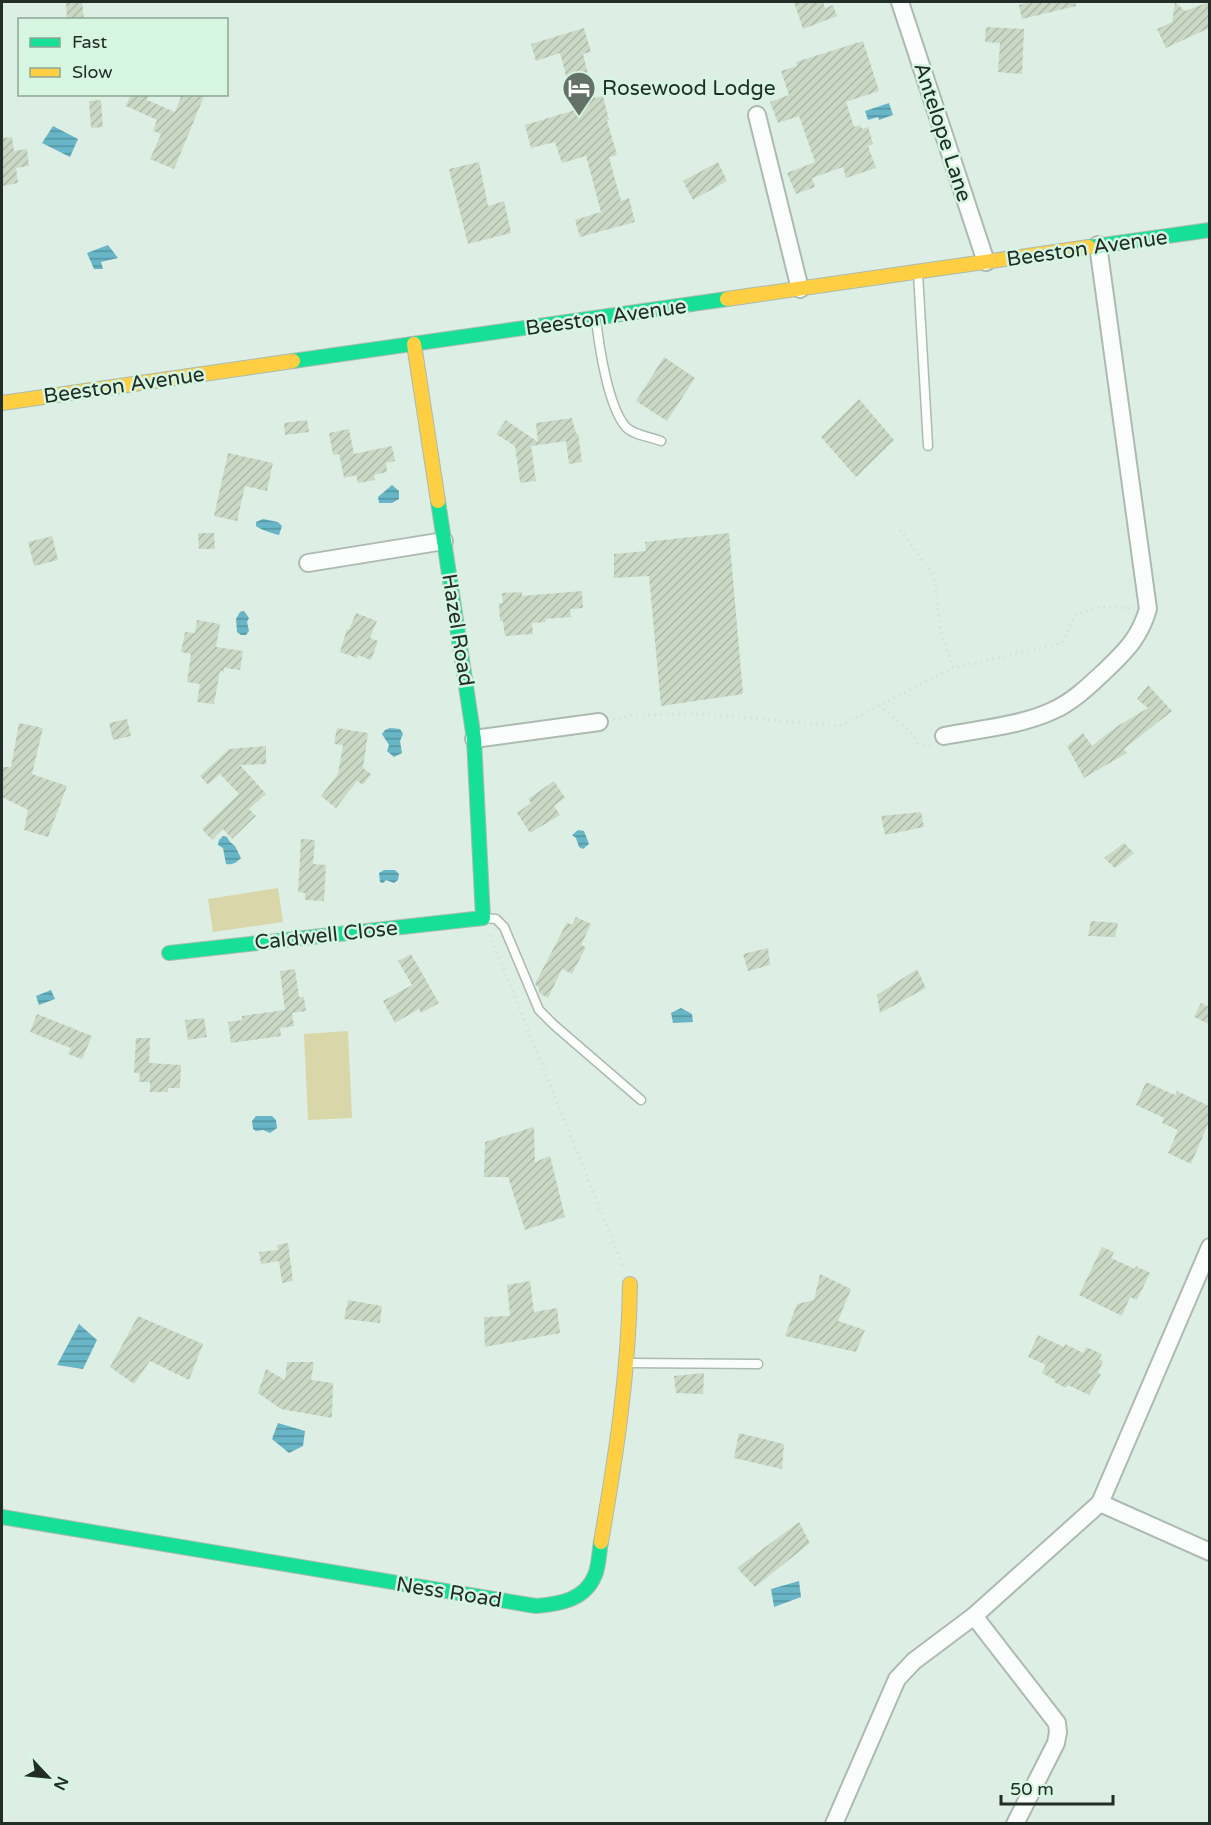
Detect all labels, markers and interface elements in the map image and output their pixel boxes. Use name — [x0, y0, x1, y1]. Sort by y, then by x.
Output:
legend — [18, 18, 228, 96]
text: Fast — [72, 31, 107, 53]
street label: Antelope Lane — [908, 59, 977, 205]
text: Slow — [72, 61, 113, 83]
hotel icon: Rosewood Lodge — [561, 70, 597, 117]
place label: Rosewood Lodge — [602, 76, 776, 101]
street label: Beeston Avenue — [1005, 225, 1169, 272]
street label: Beeston Avenue — [524, 294, 688, 341]
street label: Beeston Avenue — [42, 362, 206, 409]
street label: Hazel Road — [436, 572, 479, 688]
street label: Caldwell Close — [253, 916, 399, 955]
street label: Ness Road — [394, 1572, 504, 1613]
north arrow — [18, 1747, 78, 1807]
scale bar — [1001, 1768, 1114, 1806]
text: N — [49, 1773, 72, 1793]
text: 50 m — [1010, 1778, 1054, 1800]

